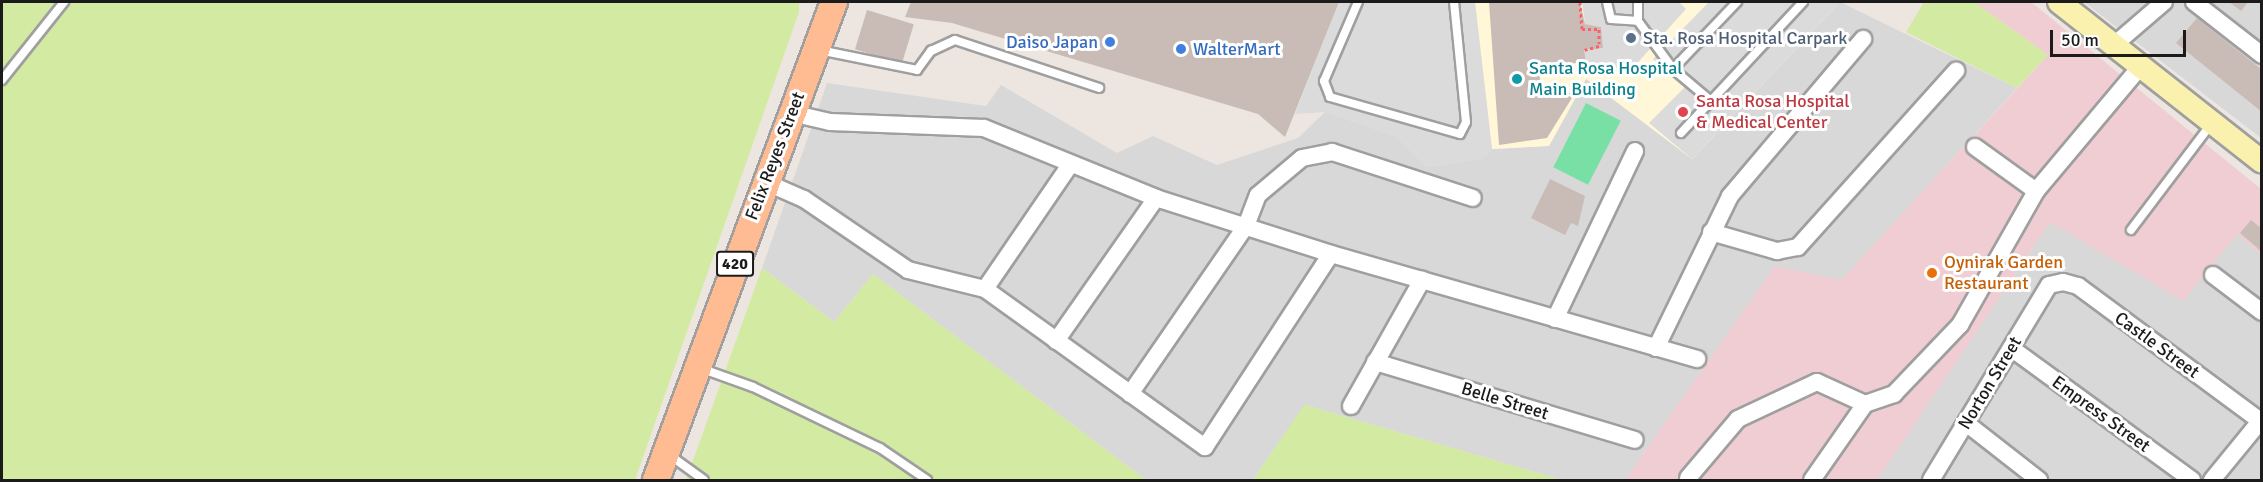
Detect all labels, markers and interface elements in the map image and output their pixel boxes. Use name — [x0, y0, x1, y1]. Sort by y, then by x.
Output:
scale bar — [2053, 18, 2190, 56]
place label: Sta. Rosa Hospital Carpark — [1643, 27, 1847, 49]
text: 50 m — [2061, 29, 2099, 51]
place label: Daiso Japan — [1006, 31, 1098, 53]
marker: Sta. Rosa Hospital Carpark — [1624, 31, 1638, 45]
marker: Daiso Japan — [1103, 35, 1117, 49]
place label: WalterMart — [1193, 38, 1280, 60]
marker: WalterMart — [1174, 42, 1188, 56]
place label: Santa Rosa Hospital Main Building — [1529, 58, 1683, 100]
marker: Santa Rosa Hospital Main Building — [1510, 72, 1524, 86]
street label: Felix Reyes Street — [741, 89, 809, 223]
place label: Santa Rosa Hospital & Medical Center — [1696, 91, 1850, 134]
marker: Santa Rosa Hospital & Medical Center — [1674, 103, 1692, 121]
road number: 420 — [716, 251, 754, 277]
place label: Oynirak Garden Restaurant — [1944, 252, 2063, 294]
marker: Oynirak Garden Restaurant — [1925, 266, 1939, 280]
street label: Castle Street — [2111, 307, 2203, 383]
street label: Norton Street — [1954, 333, 2026, 433]
street label: Empress Street — [2048, 371, 2154, 457]
street label: Belle Street — [1459, 378, 1551, 424]

